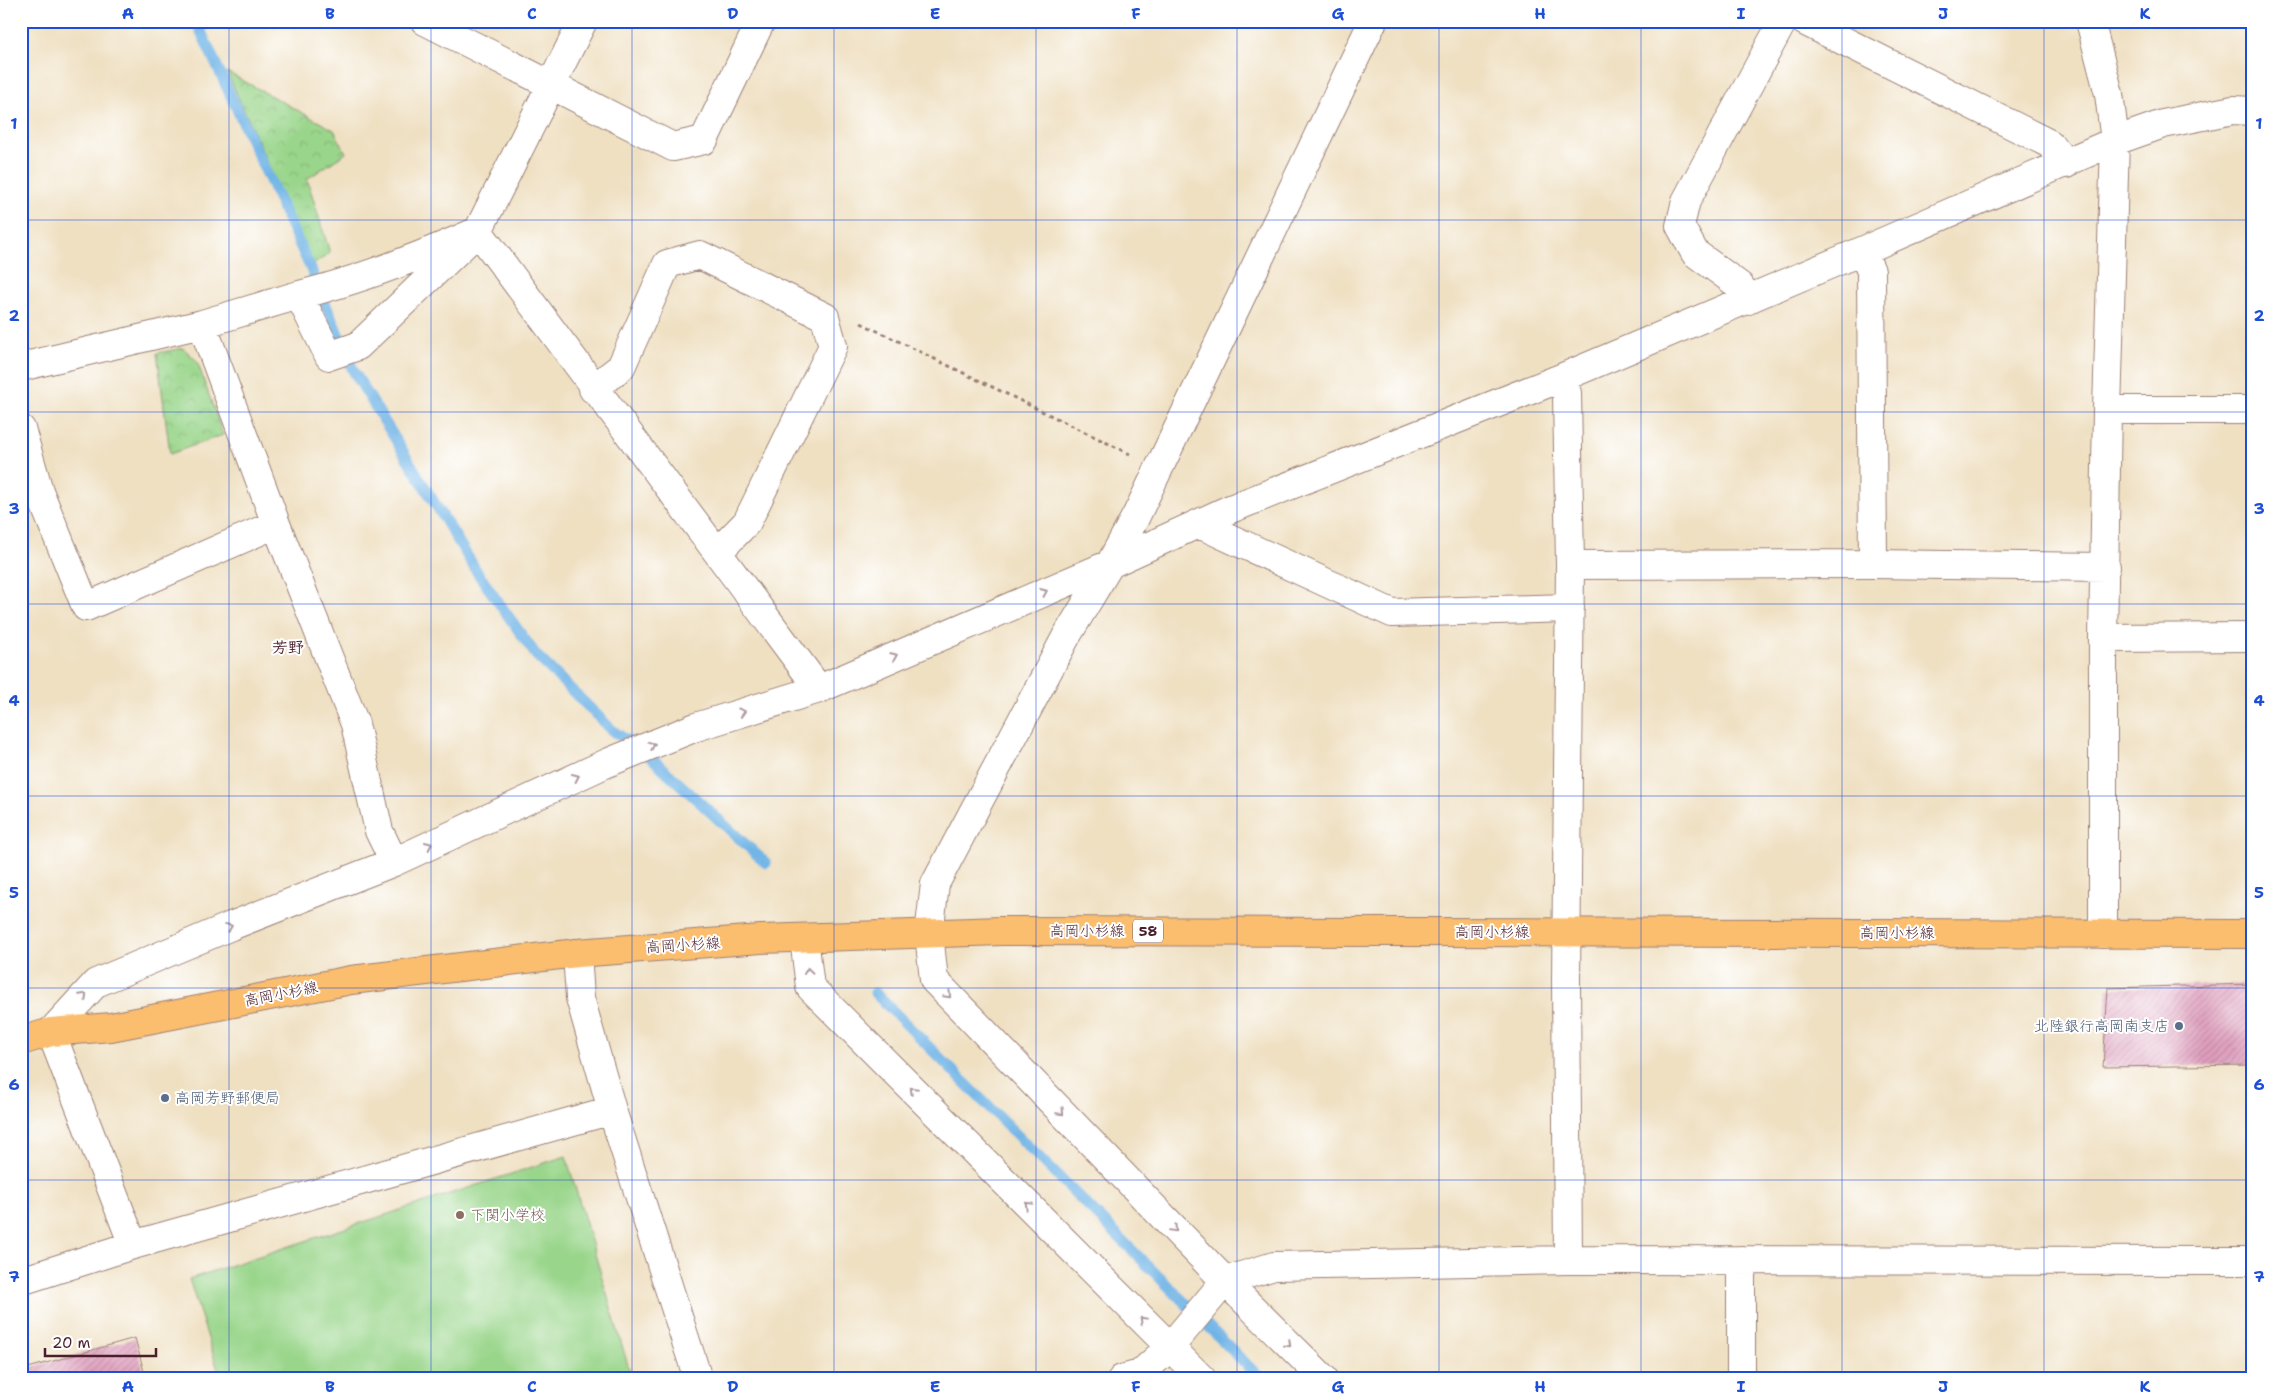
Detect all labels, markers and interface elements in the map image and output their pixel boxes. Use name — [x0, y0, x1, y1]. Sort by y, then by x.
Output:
text: A — [122, 3, 134, 24]
text: B — [325, 3, 335, 24]
text: C — [527, 3, 537, 24]
text: D — [727, 3, 739, 24]
text: E — [930, 3, 940, 24]
text: F — [1131, 3, 1141, 24]
text: G — [1332, 3, 1345, 24]
text: H — [1534, 3, 1546, 24]
text: I — [1737, 3, 1746, 24]
text: J — [1938, 3, 1948, 24]
text: K — [2140, 3, 2151, 24]
text: 1 — [10, 113, 18, 134]
text: 1 — [2255, 113, 2263, 134]
text: 2 — [8, 305, 20, 326]
text: 2 — [2253, 305, 2265, 326]
text: 3 — [8, 498, 20, 519]
text: 3 — [2253, 498, 2265, 519]
one-way arrow — [1039, 588, 1048, 599]
district label: 芳野 — [272, 637, 304, 658]
one-way arrow — [890, 652, 898, 662]
text: 4 — [8, 690, 20, 711]
text: 4 — [2253, 690, 2265, 711]
one-way arrow — [738, 708, 746, 718]
one-way arrow — [647, 741, 655, 751]
one-way arrow — [571, 773, 580, 784]
one-way arrow — [424, 841, 433, 852]
text: 5 — [9, 882, 19, 903]
text: 5 — [2254, 882, 2264, 903]
road number: 58 — [1133, 919, 1163, 942]
street label: 高岡小杉線 — [1049, 921, 1125, 941]
one-way arrow — [225, 922, 233, 932]
street label: 高岡小杉線 — [1454, 922, 1530, 942]
street label: 高岡小杉線 — [1859, 923, 1935, 943]
street label: 高岡小杉線 — [645, 932, 721, 958]
one-way arrow — [803, 966, 814, 974]
street label: 高岡小杉線 — [242, 977, 320, 1011]
one-way arrow — [942, 989, 951, 998]
one-way arrow — [78, 993, 87, 1002]
place label: 北陸銀行高岡南支店 — [2034, 1016, 2169, 1036]
marker: 北陸銀行高岡南支店 — [2173, 1020, 2185, 1032]
text: 6 — [8, 1074, 20, 1095]
text: 6 — [2253, 1074, 2265, 1095]
one-way arrow — [910, 1087, 919, 1096]
place label: 高岡芳野郵便局 — [175, 1088, 280, 1108]
marker: 高岡芳野郵便局 — [159, 1092, 171, 1104]
one-way arrow — [1055, 1106, 1064, 1115]
one-way arrow — [1025, 1202, 1034, 1211]
place label: 下関小学校 — [470, 1205, 545, 1225]
marker: 下関小学校 — [454, 1209, 466, 1221]
one-way arrow — [1168, 1223, 1177, 1232]
text: 7 — [8, 1266, 20, 1287]
text: 7 — [2253, 1266, 2265, 1287]
one-way arrow — [1140, 1316, 1149, 1325]
scale bar — [45, 1325, 156, 1357]
text: 20 m — [52, 1333, 91, 1353]
one-way arrow — [1282, 1338, 1291, 1347]
text: A — [122, 1376, 134, 1397]
text: B — [325, 1376, 335, 1397]
text: C — [527, 1376, 537, 1397]
text: D — [727, 1376, 739, 1397]
text: E — [930, 1376, 940, 1397]
text: F — [1131, 1376, 1141, 1397]
text: G — [1332, 1376, 1345, 1397]
text: H — [1534, 1376, 1546, 1397]
text: I — [1737, 1376, 1746, 1397]
text: J — [1938, 1376, 1948, 1397]
text: K — [2140, 1376, 2151, 1397]

